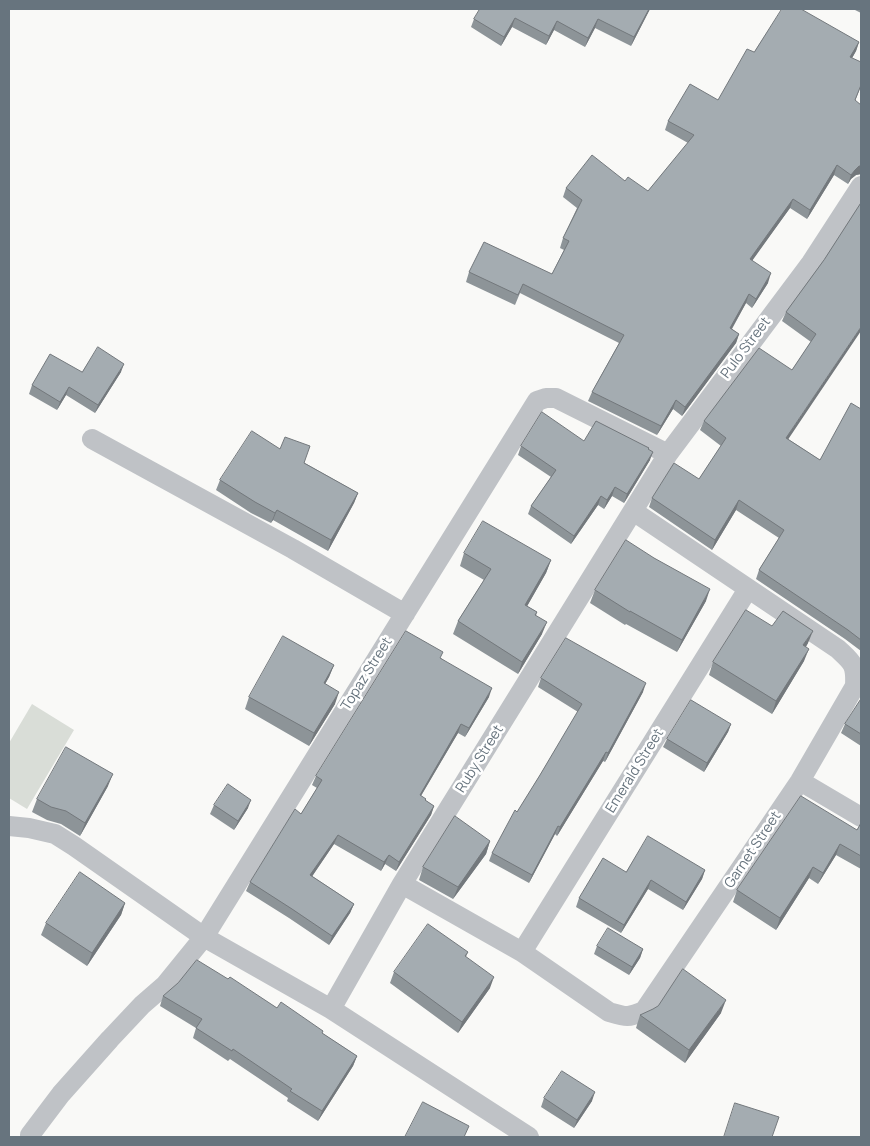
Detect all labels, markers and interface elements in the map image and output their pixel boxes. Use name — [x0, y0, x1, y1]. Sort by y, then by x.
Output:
street label: Pulo Street — [718, 314, 774, 382]
street label: Topaz Street — [338, 634, 396, 714]
street label: Ruby Street — [453, 722, 507, 796]
street label: Emerald Street — [602, 726, 668, 816]
street label: Garnet Street — [721, 809, 785, 891]

